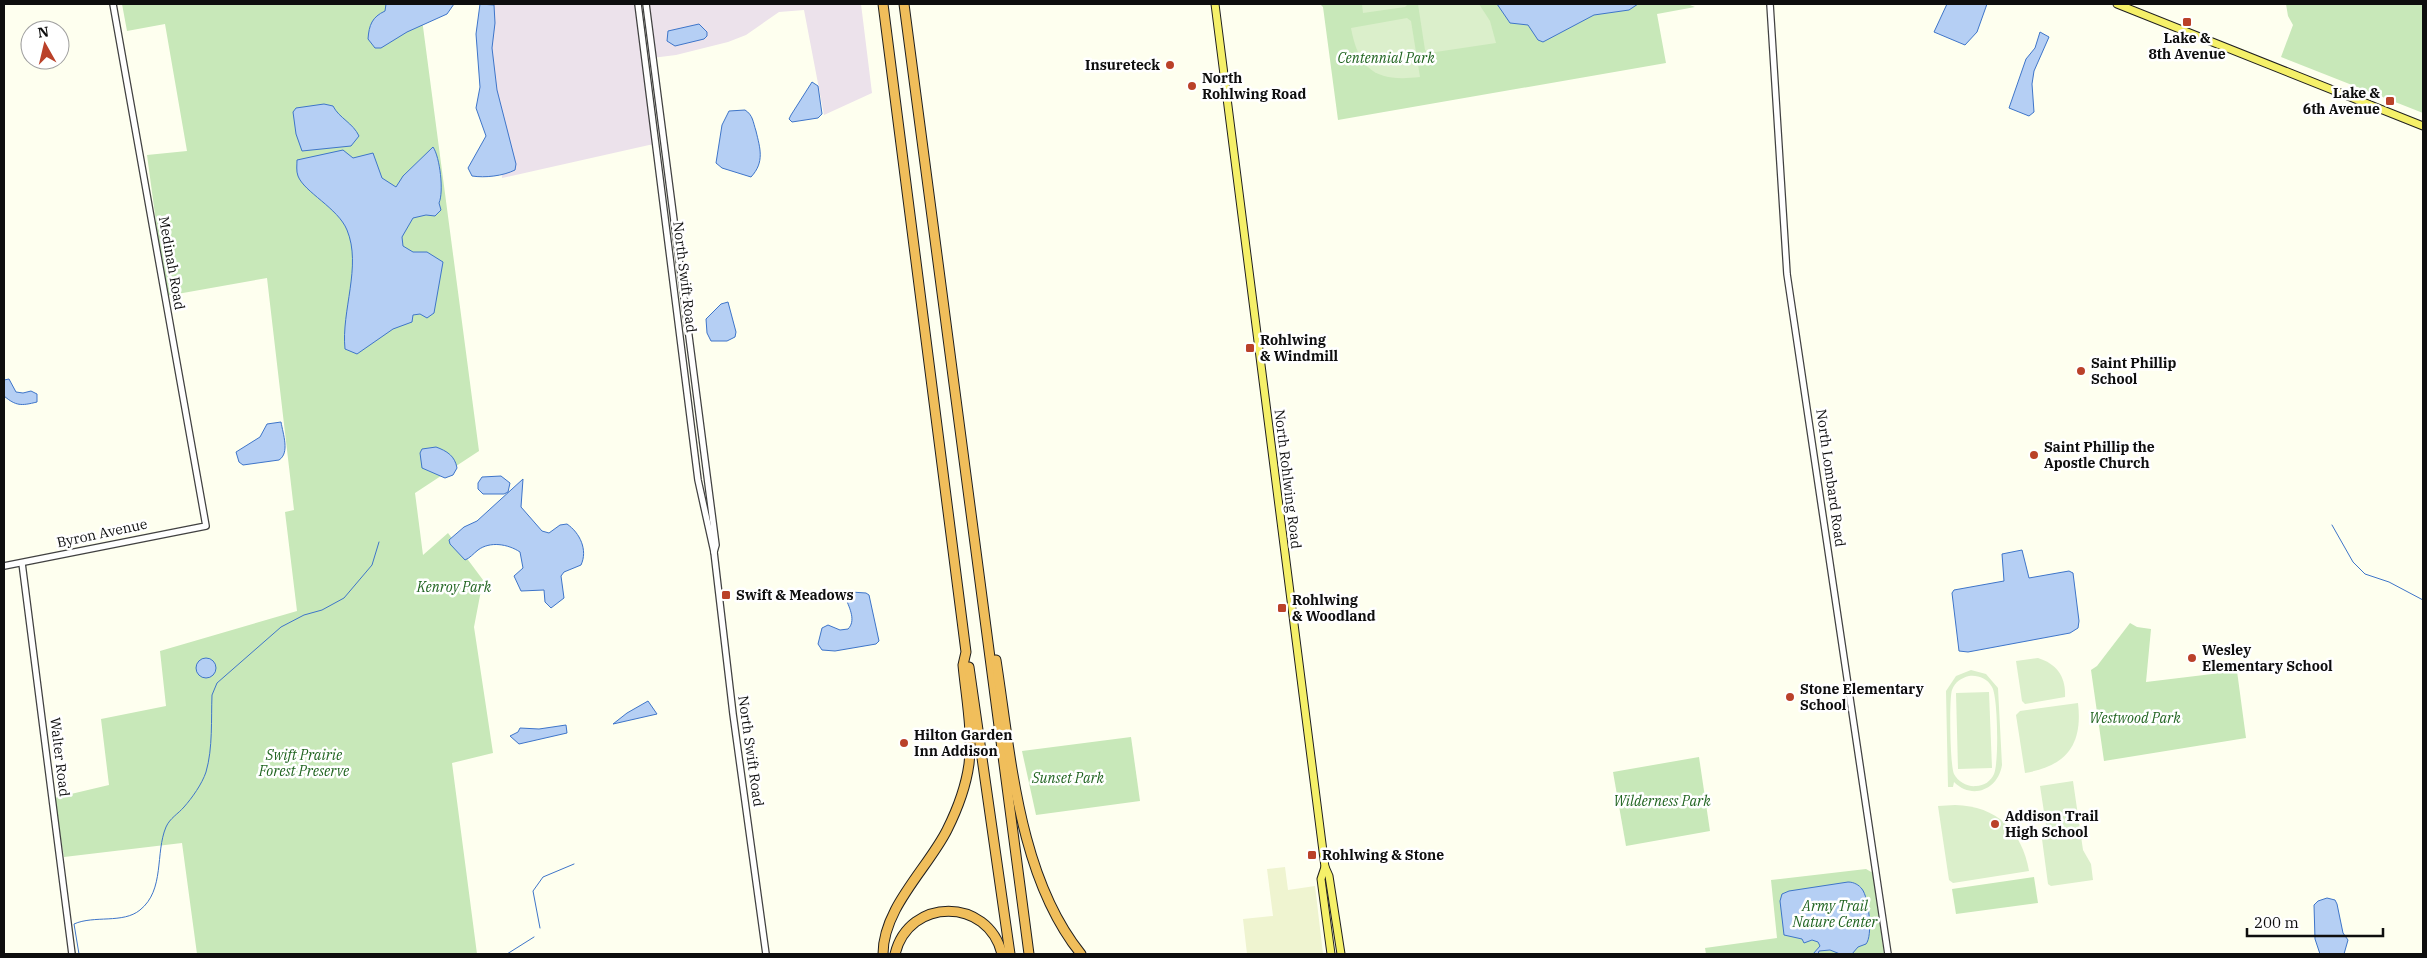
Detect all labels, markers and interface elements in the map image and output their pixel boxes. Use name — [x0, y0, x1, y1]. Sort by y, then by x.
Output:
marker: Lake & 8th Avenue — [2181, 16, 2193, 28]
north arrow — [20, 20, 70, 70]
text: N — [36, 22, 50, 42]
place label: Lake & 8th Avenue — [2148, 29, 2226, 63]
park label: Centennial Park — [1337, 49, 1435, 67]
place label: Insureteck — [1085, 56, 1160, 74]
marker: Insureteck — [1164, 59, 1176, 71]
place label: North Rohlwing Road — [1202, 69, 1306, 103]
marker: North Rohlwing Road — [1186, 80, 1198, 92]
place label: Lake & 6th Avenue — [2303, 84, 2381, 118]
marker: Lake & 6th Avenue — [2384, 95, 2396, 107]
street label: Medinah Road — [155, 215, 189, 312]
street label: North Swift Road — [669, 220, 701, 334]
place label: Rohlwing & Windmill — [1260, 331, 1339, 365]
marker: Rohlwing & Windmill — [1244, 342, 1256, 354]
place label: Saint Phillip School — [2091, 354, 2176, 388]
marker: Saint Phillip School — [2075, 365, 2087, 377]
street label: North Rohlwing Road — [1271, 408, 1306, 550]
street label: North Lombard Road — [1812, 408, 1850, 549]
place label: Saint Phillip the Apostle Church — [2044, 438, 2155, 472]
marker: Saint Phillip the Apostle Church — [2028, 449, 2040, 461]
street label: Byron Avenue — [55, 515, 149, 551]
park label: Kenroy Park — [416, 578, 492, 596]
place label: Swift & Meadows — [736, 586, 854, 604]
marker: Swift & Meadows — [720, 589, 732, 601]
place label: Rohlwing & Woodland — [1292, 591, 1376, 625]
marker: Rohlwing & Woodland — [1276, 602, 1288, 614]
place label: Wesley Elementary School — [2202, 641, 2333, 675]
marker: Wesley Elementary School — [2186, 652, 2198, 664]
place label: Stone Elementary School — [1800, 680, 1924, 714]
marker: Stone Elementary School — [1784, 691, 1796, 703]
street label: North Swift Road — [734, 694, 768, 808]
park label: Westwood Park — [2089, 709, 2181, 727]
street label: Walter Road — [46, 716, 74, 798]
place label: Hilton Garden Inn Addison — [914, 726, 1012, 760]
marker: Hilton Garden Inn Addison — [898, 737, 910, 749]
park label: Swift Prairie Forest Preserve — [258, 746, 350, 780]
park label: Sunset Park — [1031, 769, 1105, 787]
park label: Wilderness Park — [1613, 792, 1711, 810]
place label: Addison Trail High School — [2005, 807, 2099, 841]
marker: Addison Trail High School — [1989, 818, 2001, 830]
place label: Rohlwing & Stone — [1322, 846, 1444, 864]
marker: Rohlwing & Stone — [1306, 849, 1318, 861]
park label: Army Trail Nature Center — [1792, 897, 1878, 931]
scale bar — [2247, 906, 2383, 938]
text: 200 m — [2254, 913, 2299, 932]

